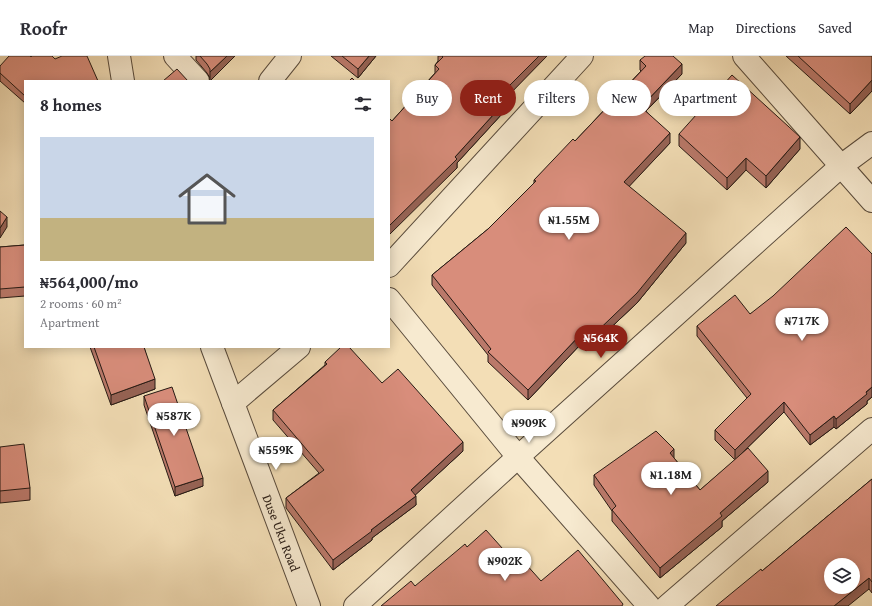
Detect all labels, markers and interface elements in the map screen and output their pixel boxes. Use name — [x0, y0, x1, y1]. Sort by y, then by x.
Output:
text: Roofr — [20, 14, 67, 42]
text: Map — [688, 18, 714, 38]
text: Directions — [736, 18, 796, 38]
text: Saved — [818, 18, 852, 38]
chip: Buy — [402, 80, 452, 116]
chip: Rent — [460, 80, 516, 116]
chip: Filters — [524, 80, 589, 116]
chip: New — [597, 80, 651, 116]
chip: Apartment — [659, 80, 751, 116]
text: 8 homes — [40, 92, 102, 117]
icon: filters — [352, 93, 374, 115]
icon: home — [171, 163, 243, 235]
pin: ₦1.55M — [536, 207, 602, 241]
text: ₦1.55M — [548, 210, 590, 229]
text: ₦564,000/mo — [40, 269, 138, 294]
text: 2 rooms · 60 m² — [40, 294, 122, 313]
pin: ₦717K — [774, 308, 830, 342]
text: ₦717K — [784, 311, 820, 330]
text: Apartment — [40, 313, 100, 332]
pin: ₦564K — [573, 325, 629, 359]
text: ₦564K — [583, 328, 619, 347]
pin: ₦587K — [146, 403, 202, 437]
text: ₦587K — [156, 406, 192, 425]
pin: ₦909K — [501, 410, 557, 444]
text: ₦909K — [511, 413, 547, 432]
pin: ₦559K — [248, 437, 304, 471]
text: ₦559K — [258, 440, 294, 459]
pin: ₦1.18M — [638, 462, 704, 496]
text: ₦1.18M — [650, 465, 692, 484]
street label: Duse Uku Road — [258, 492, 304, 574]
pin: ₦902K — [477, 548, 533, 582]
text: ₦902K — [487, 551, 523, 570]
map controls — [824, 558, 860, 594]
button: layers — [824, 558, 860, 594]

